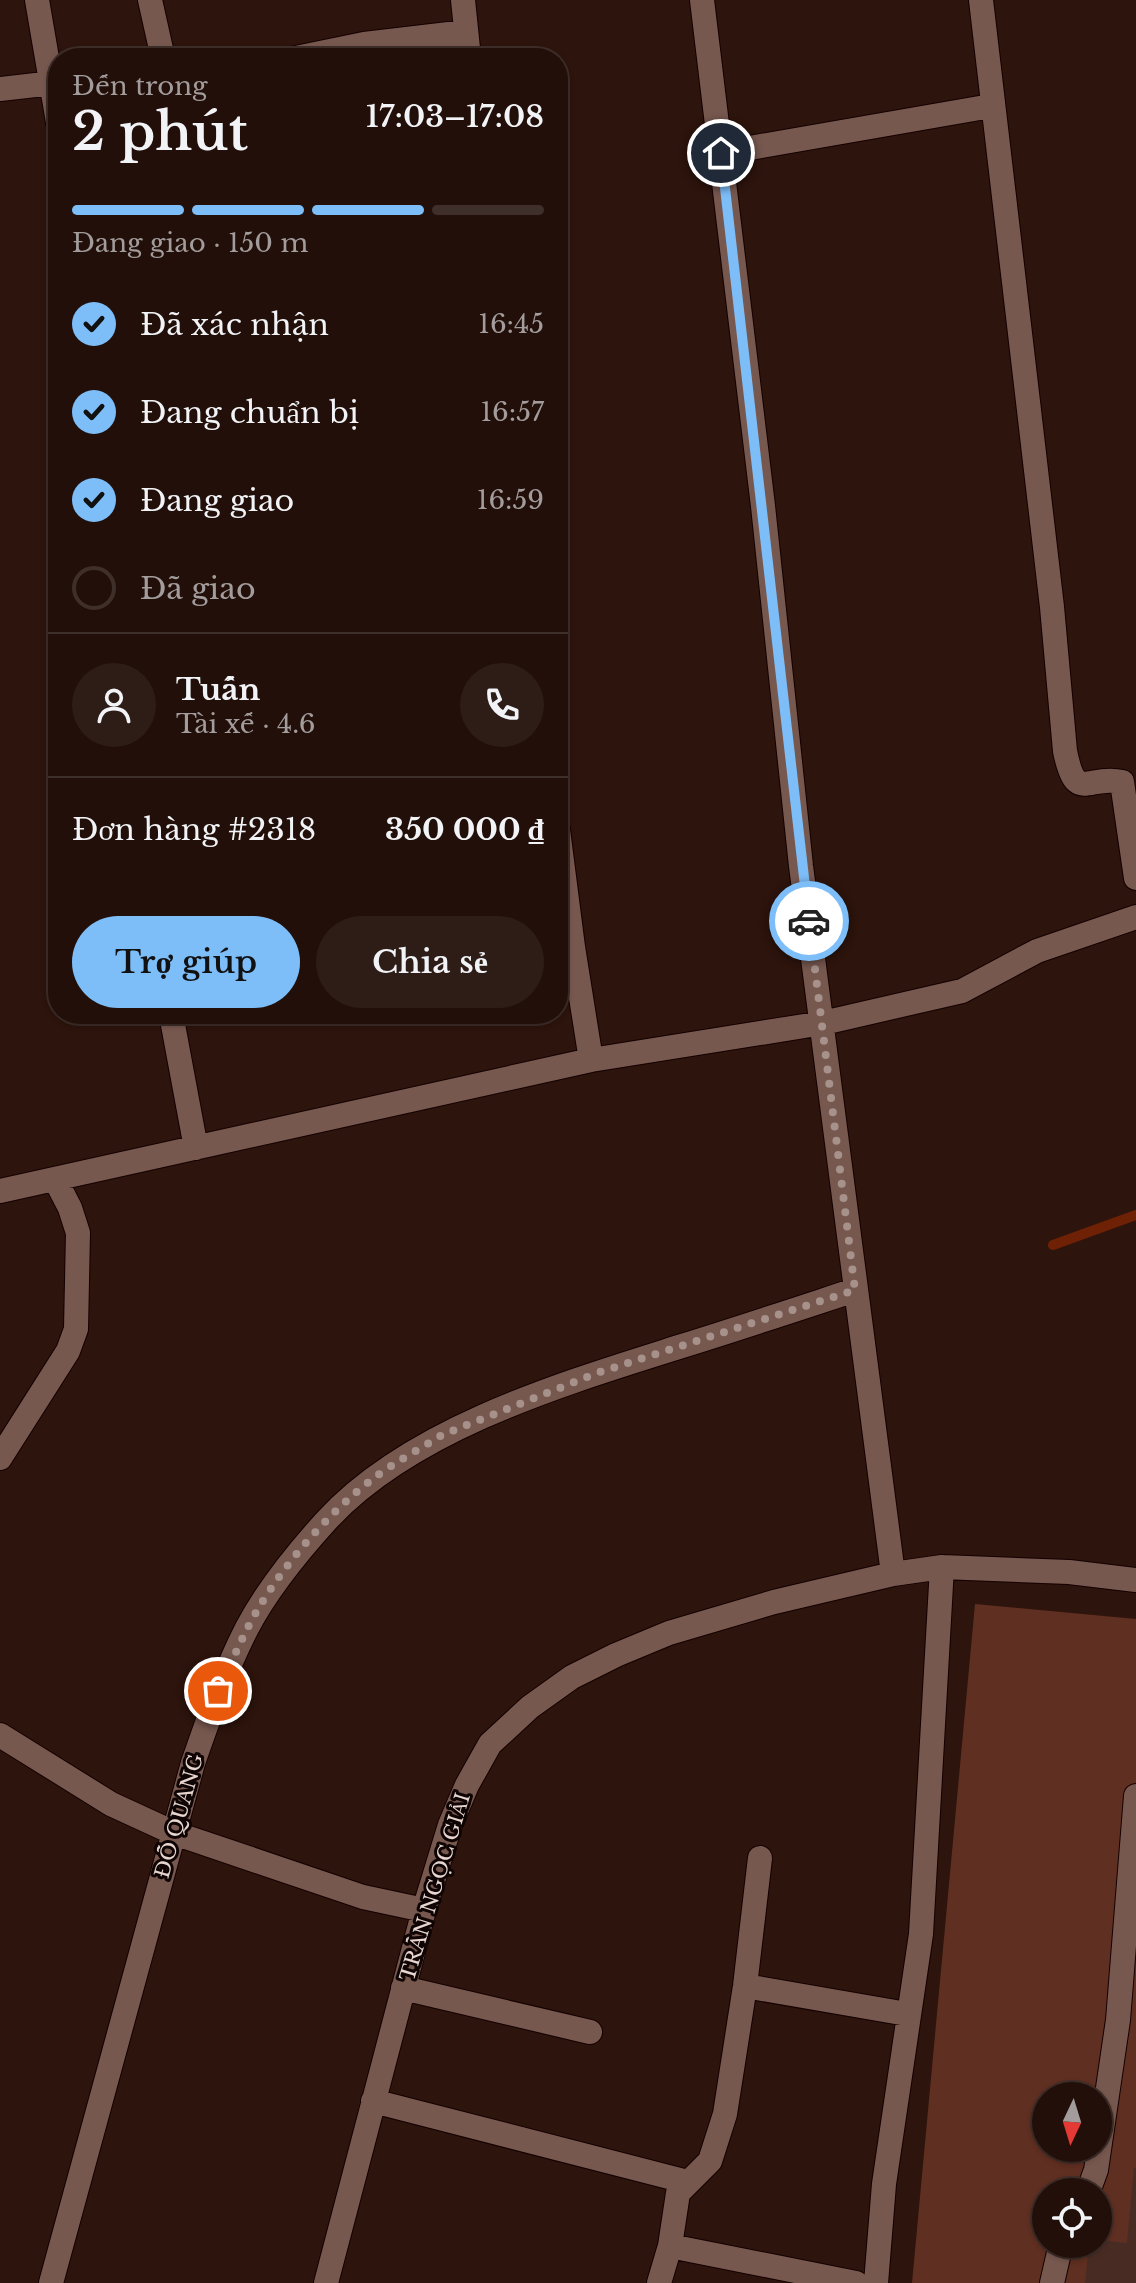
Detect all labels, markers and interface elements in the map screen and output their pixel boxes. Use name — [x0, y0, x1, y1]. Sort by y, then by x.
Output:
text: Đến trong — [72, 70, 208, 102]
text: 17:03–17:08 — [366, 98, 544, 135]
text: 2 phút — [72, 100, 248, 164]
pin — [687, 119, 755, 187]
icon: home — [699, 131, 743, 175]
text: Đang giao · 150 m — [72, 227, 308, 259]
icon: check — [72, 302, 116, 346]
text: Đã xác nhận — [140, 306, 329, 343]
text: 16:45 — [478, 308, 544, 340]
icon: check — [72, 390, 116, 434]
text: Đang chuẩn bị — [140, 394, 359, 431]
text: 16:57 — [480, 396, 544, 428]
icon: check — [72, 478, 116, 522]
text: Đang giao — [140, 482, 294, 519]
text: 16:59 — [477, 484, 544, 516]
text: Đã giao — [140, 570, 256, 607]
button: person — [72, 663, 156, 747]
button: phone — [460, 663, 544, 747]
text: Tuấn — [176, 671, 260, 708]
text: Tài xế · 4.6 — [176, 708, 316, 740]
text: Đơn hàng #2318 — [72, 811, 316, 848]
text: 350 000 ₫ — [385, 811, 544, 848]
courier — [769, 881, 849, 961]
icon: car — [787, 899, 831, 943]
button: Trợ giúp — [72, 916, 300, 1008]
button: Chia sẻ — [316, 916, 544, 1008]
pin — [184, 1657, 252, 1725]
icon: bag — [196, 1669, 240, 1713]
street label: ĐỖ QUANG — [149, 1751, 208, 1881]
street label: TRẦN NGỌC GIẢI — [394, 1790, 475, 1984]
north arrow — [1032, 2082, 1112, 2162]
map controls — [1032, 2082, 1112, 2258]
button: locate — [1032, 2178, 1112, 2258]

